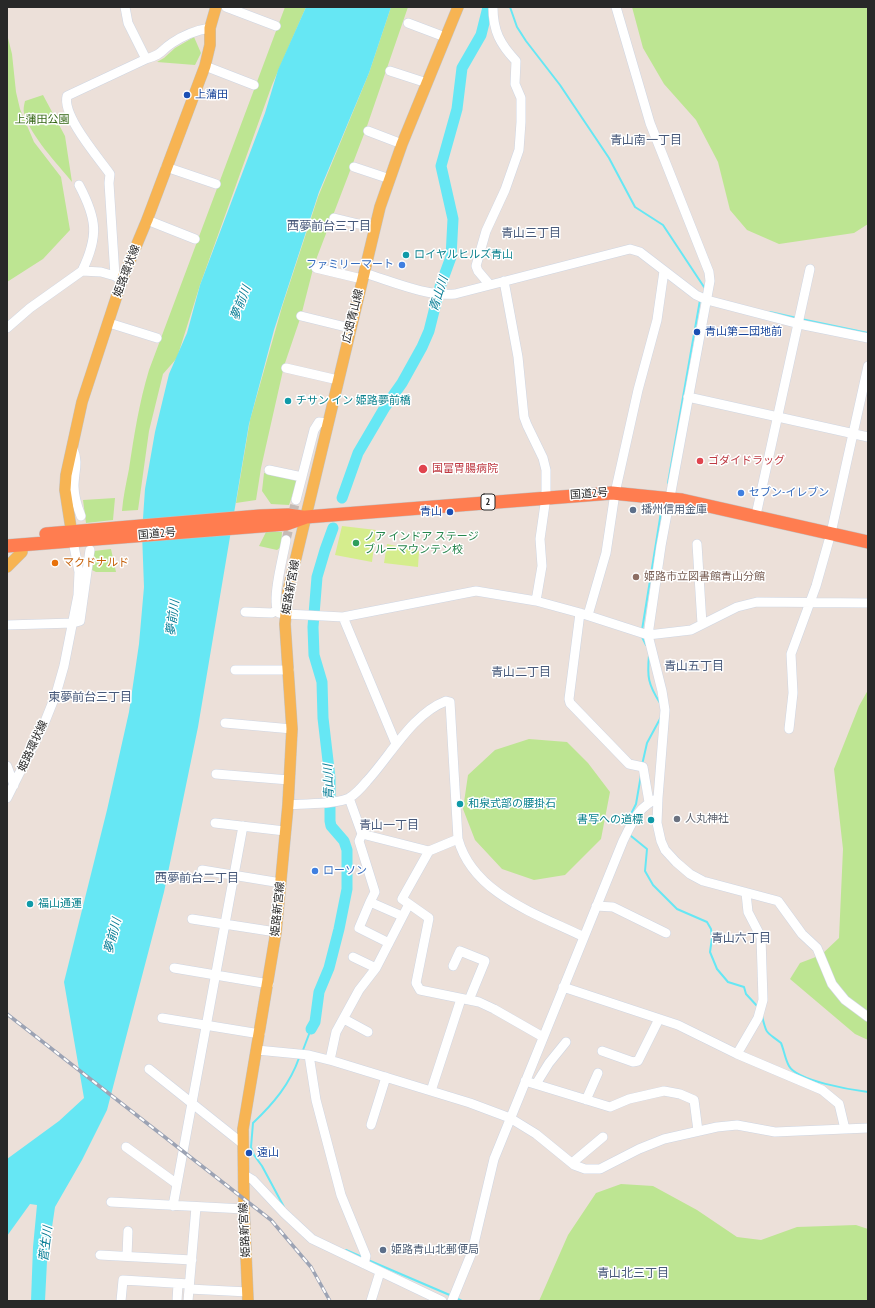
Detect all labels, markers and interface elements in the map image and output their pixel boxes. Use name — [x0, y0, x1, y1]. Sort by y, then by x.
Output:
place label: 上蒲田 — [195, 88, 228, 102]
marker: 上蒲田 — [182, 90, 192, 100]
park label: 上蒲田公園 — [15, 113, 69, 127]
district label: 青山南一丁目 — [610, 134, 682, 148]
district label: 西夢前台三丁目 — [287, 220, 371, 234]
district label: 青山三丁目 — [501, 227, 561, 241]
street label: 姫路環状線 — [111, 243, 143, 299]
place label: ロイヤルヒルズ青山 — [414, 248, 513, 262]
marker: ロイヤルヒルズ青山 — [401, 250, 411, 260]
place label: ファミリーマート — [306, 258, 394, 272]
marker: ファミリーマート — [397, 260, 407, 270]
water label: 青山川 — [427, 275, 451, 313]
water label: 夢前川 — [228, 284, 254, 322]
street label: 広畑青山線 — [340, 288, 366, 344]
place label: 青山第二団地前 — [705, 325, 782, 339]
marker: 青山第二団地前 — [692, 327, 702, 337]
place label: チサン イン 姫路夢前橋 — [296, 394, 411, 408]
marker: チサン イン 姫路夢前橋 — [283, 396, 293, 406]
place label: ゴダイドラッグ — [708, 454, 785, 468]
marker: ゴダイドラッグ — [695, 456, 705, 466]
place label: 国富胃腸病院 — [432, 462, 498, 476]
marker: 国富胃腸病院 — [417, 463, 429, 475]
street label: 国道2号 — [570, 486, 608, 502]
place label: セブン-イレブン — [749, 486, 829, 500]
marker: セブン-イレブン — [736, 488, 746, 498]
road number: 2 — [481, 494, 495, 510]
place label: 播州信用金庫 — [641, 503, 707, 517]
place label: 青山 — [420, 505, 442, 519]
marker: 播州信用金庫 — [628, 505, 638, 515]
marker: 青山 — [445, 507, 455, 517]
street label: 国道2号 — [138, 526, 176, 542]
place label: ノア インドア ステージ ブルーマウンテン校 — [364, 530, 479, 556]
marker: ノア インドア ステージ ブルーマウンテン校 — [351, 538, 361, 548]
place label: マクドナルド — [63, 556, 129, 570]
marker: マクドナルド — [50, 558, 60, 568]
street label: 姫路新宮線 — [280, 559, 302, 615]
place label: 姫路市立図書館青山分館 — [644, 570, 765, 584]
marker: 姫路市立図書館青山分館 — [631, 572, 641, 582]
water label: 夢前川 — [164, 599, 182, 637]
district label: 青山五丁目 — [664, 660, 724, 674]
district label: 青山二丁目 — [491, 666, 551, 680]
district label: 東夢前台三丁目 — [48, 691, 132, 705]
street label: 姫路環状線 — [15, 718, 51, 774]
water label: 青山川 — [321, 764, 337, 800]
place label: 和泉式部の腰掛石 — [468, 797, 556, 811]
marker: 和泉式部の腰掛石 — [455, 799, 465, 809]
place label: 人丸神社 — [685, 812, 729, 826]
place label: 書写への道標 — [577, 813, 643, 827]
marker: 人丸神社 — [672, 814, 682, 824]
marker: 書写への道標 — [646, 815, 656, 825]
district label: 青山一丁目 — [359, 819, 419, 833]
place label: ローソン — [323, 864, 367, 878]
marker: ローソン — [310, 866, 320, 876]
district label: 西夢前台二丁目 — [155, 872, 239, 886]
street label: 姫路新宮線 — [269, 881, 287, 937]
place label: 福山通運 — [38, 897, 82, 911]
marker: 福山通運 — [25, 899, 35, 909]
water label: 夢前川 — [101, 917, 125, 955]
district label: 青山六丁目 — [711, 932, 771, 946]
place label: 遠山 — [257, 1146, 279, 1160]
marker: 遠山 — [244, 1148, 254, 1158]
street label: 姫路新宮線 — [237, 1202, 253, 1258]
water label: 菅生川 — [37, 1225, 55, 1263]
place label: 姫路青山北郵便局 — [391, 1243, 479, 1257]
marker: 姫路青山北郵便局 — [378, 1245, 388, 1255]
district label: 青山北三丁目 — [597, 1267, 669, 1281]

